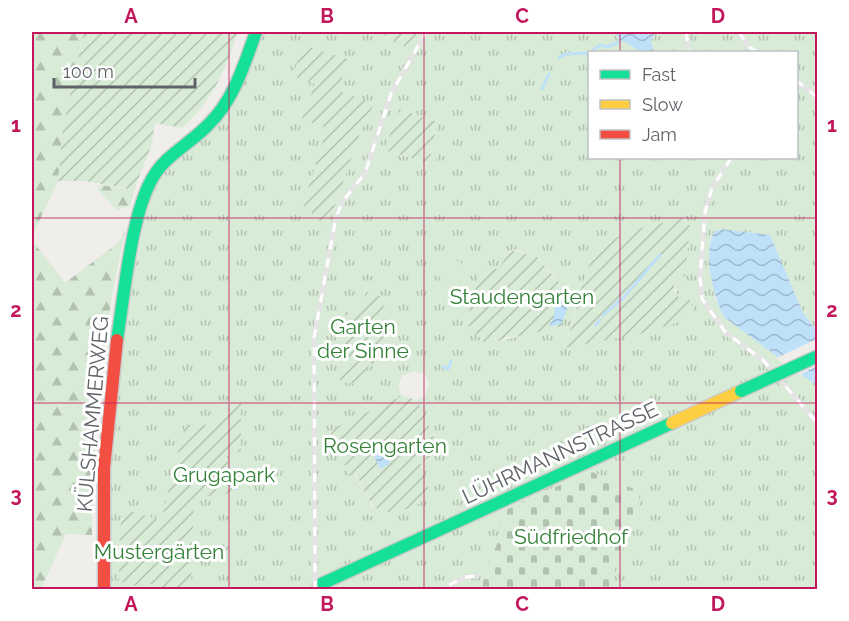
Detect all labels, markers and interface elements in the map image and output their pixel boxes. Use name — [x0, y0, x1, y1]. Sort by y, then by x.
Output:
text: A — [124, 4, 138, 28]
text: B — [320, 4, 334, 28]
text: C — [515, 4, 529, 28]
text: D — [711, 4, 725, 28]
scale bar — [54, 51, 195, 89]
legend — [588, 51, 798, 159]
text: 100 m — [63, 61, 114, 82]
text: Fast — [642, 64, 676, 85]
text: Slow — [642, 94, 683, 115]
text: 1 — [11, 113, 21, 137]
text: 1 — [827, 113, 837, 137]
text: Jam — [642, 124, 677, 145]
park label: Staudengarten — [450, 284, 594, 309]
text: 2 — [10, 298, 22, 322]
text: 2 — [826, 298, 838, 322]
park label: Garten der Sinne — [317, 314, 409, 363]
street label: KÜLSHAMMERWEG — [71, 315, 114, 513]
street label: LÜHRMANNSTRASSE — [458, 396, 662, 509]
park label: Rosengarten — [323, 433, 447, 458]
park label: Grugapark — [173, 462, 275, 487]
text: 3 — [10, 483, 22, 507]
text: 3 — [826, 483, 838, 507]
park label: Südfriedhof — [514, 524, 629, 549]
park label: Mustergärten — [94, 539, 224, 564]
text: A — [124, 592, 138, 616]
text: B — [320, 592, 334, 616]
text: C — [515, 592, 529, 616]
text: D — [711, 592, 725, 616]

